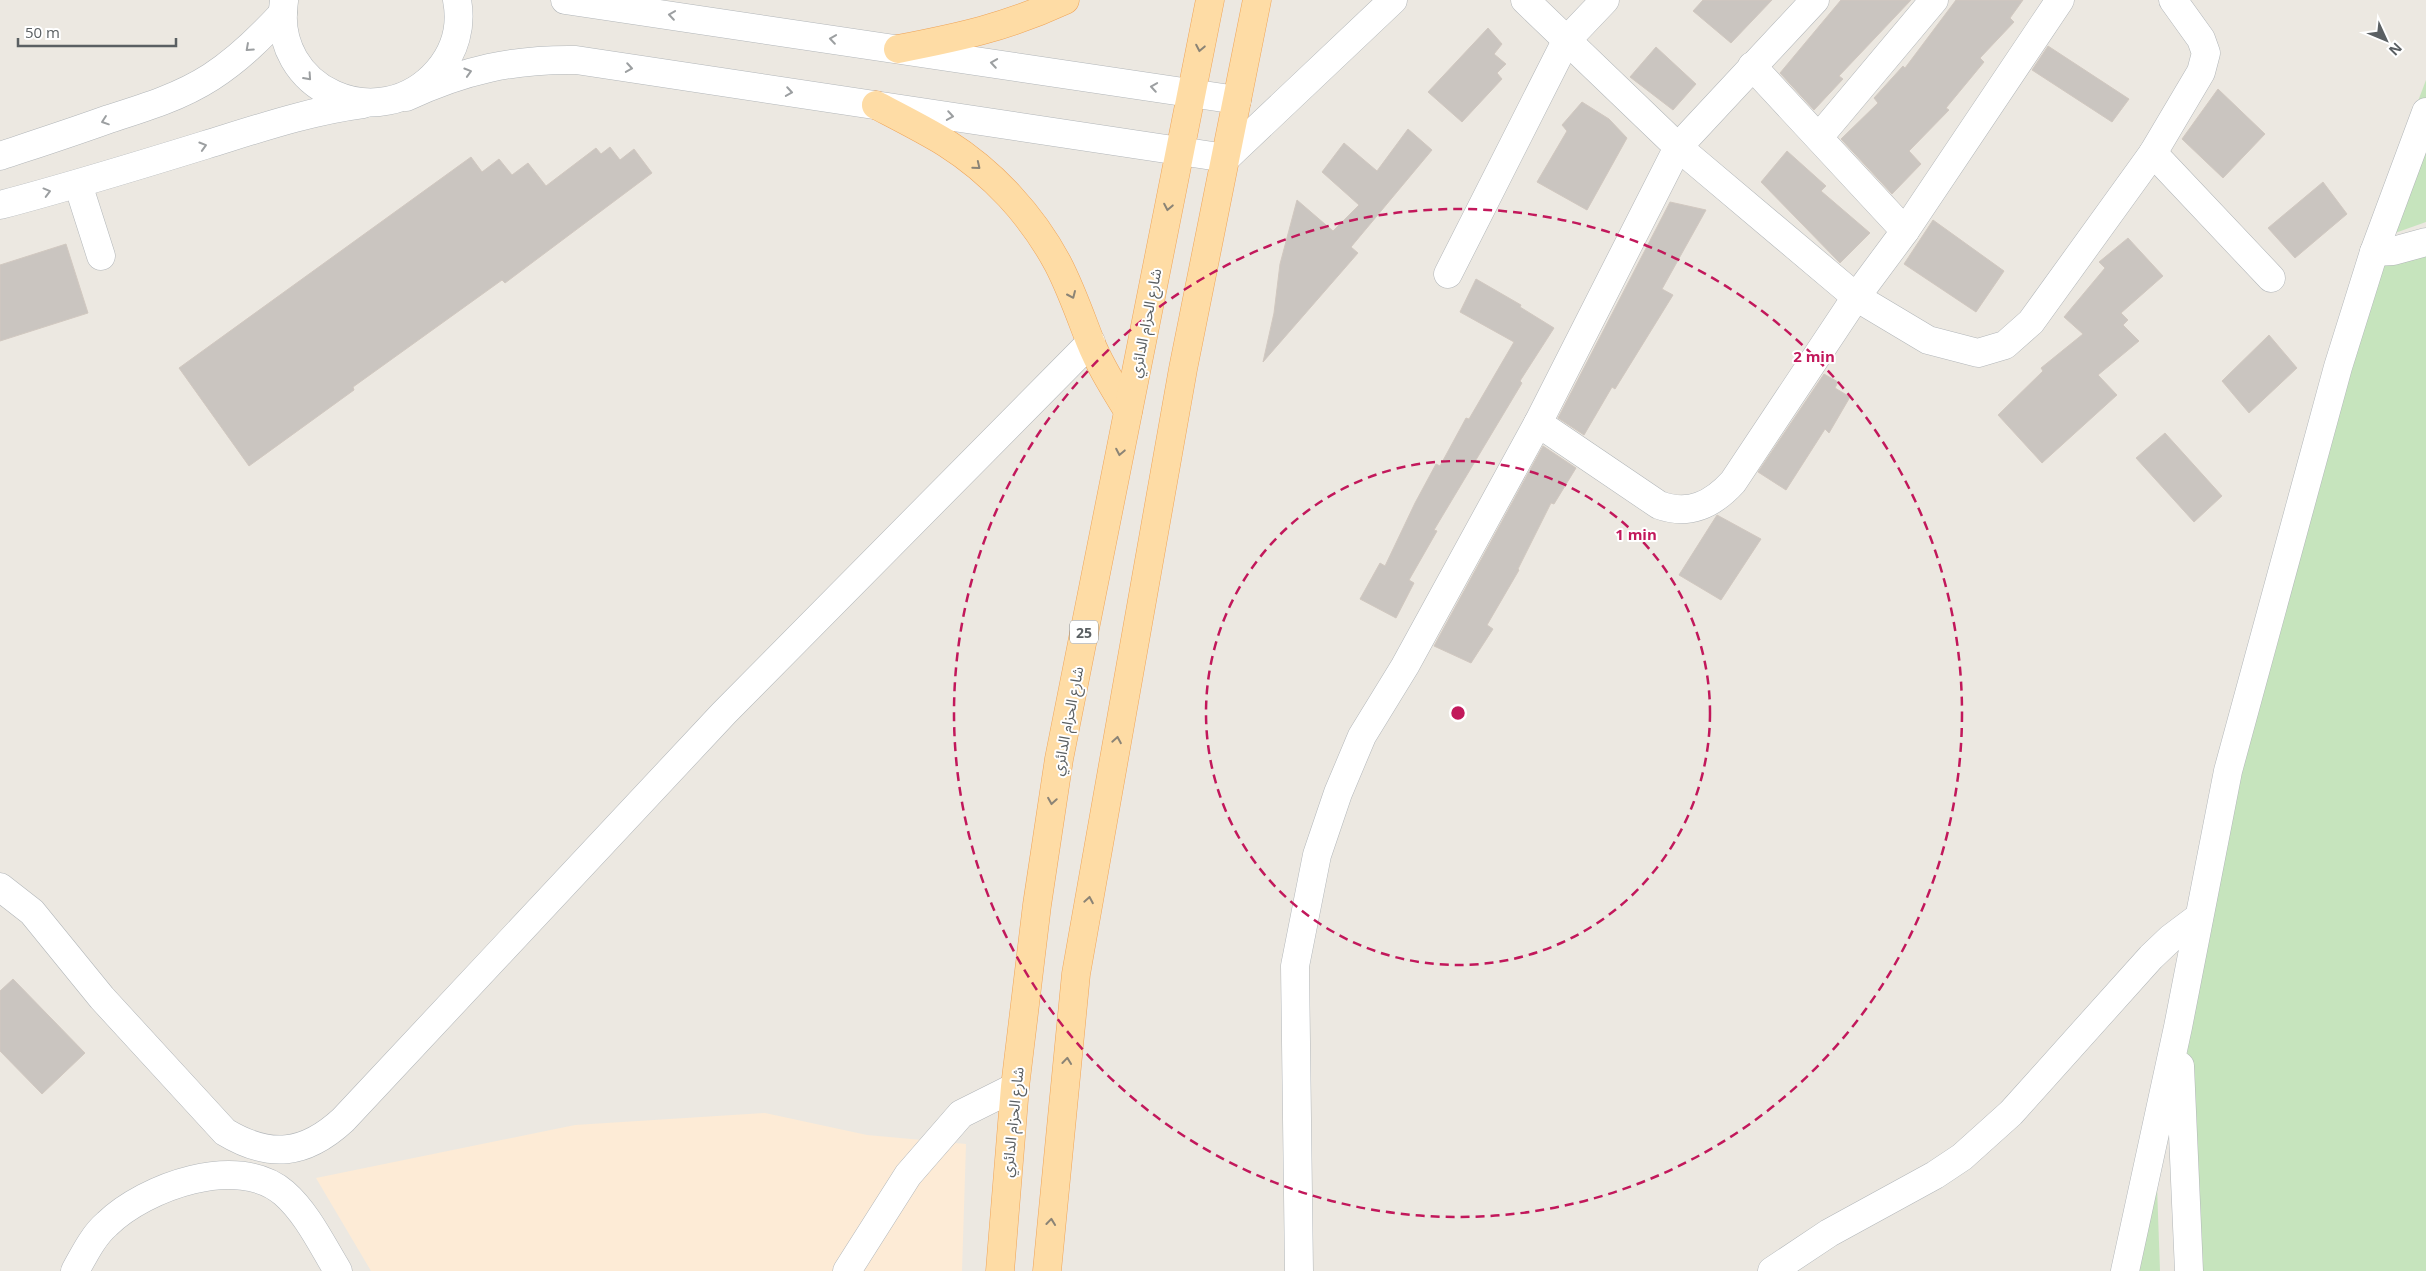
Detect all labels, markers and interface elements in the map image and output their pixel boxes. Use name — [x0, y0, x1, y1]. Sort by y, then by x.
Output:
one-way arrow — [668, 10, 676, 21]
scale bar — [18, 15, 175, 47]
north arrow — [2361, 15, 2411, 65]
text: 50 m — [25, 22, 60, 42]
one-way arrow — [829, 34, 837, 45]
text: N — [2385, 39, 2407, 60]
one-way arrow — [245, 42, 254, 51]
one-way arrow — [1195, 43, 1206, 52]
one-way arrow — [989, 58, 997, 69]
one-way arrow — [624, 62, 633, 72]
one-way arrow — [463, 68, 472, 78]
one-way arrow — [302, 71, 311, 80]
one-way arrow — [1150, 82, 1158, 93]
one-way arrow — [786, 86, 794, 97]
one-way arrow — [946, 110, 954, 121]
one-way arrow — [101, 115, 110, 125]
one-way arrow — [198, 142, 206, 152]
one-way arrow — [971, 161, 980, 169]
one-way arrow — [43, 188, 51, 198]
one-way arrow — [1163, 203, 1174, 212]
street label: شارع الحزام الدائري — [1125, 266, 1168, 380]
one-way arrow — [1066, 290, 1077, 299]
text: 2 min — [1793, 346, 1835, 366]
one-way arrow — [1115, 448, 1125, 457]
text: 1 min — [1615, 524, 1657, 544]
road number: 25 — [1070, 620, 1098, 644]
street label: شارع الحزام الدائري — [1047, 664, 1090, 778]
centre of rings — [1449, 704, 1467, 722]
one-way arrow — [1112, 736, 1122, 744]
one-way arrow — [1048, 797, 1058, 805]
one-way arrow — [1083, 895, 1094, 904]
one-way arrow — [1061, 1056, 1072, 1064]
street label: شارع الحزام الدائري — [996, 1066, 1031, 1178]
one-way arrow — [1045, 1218, 1056, 1226]

